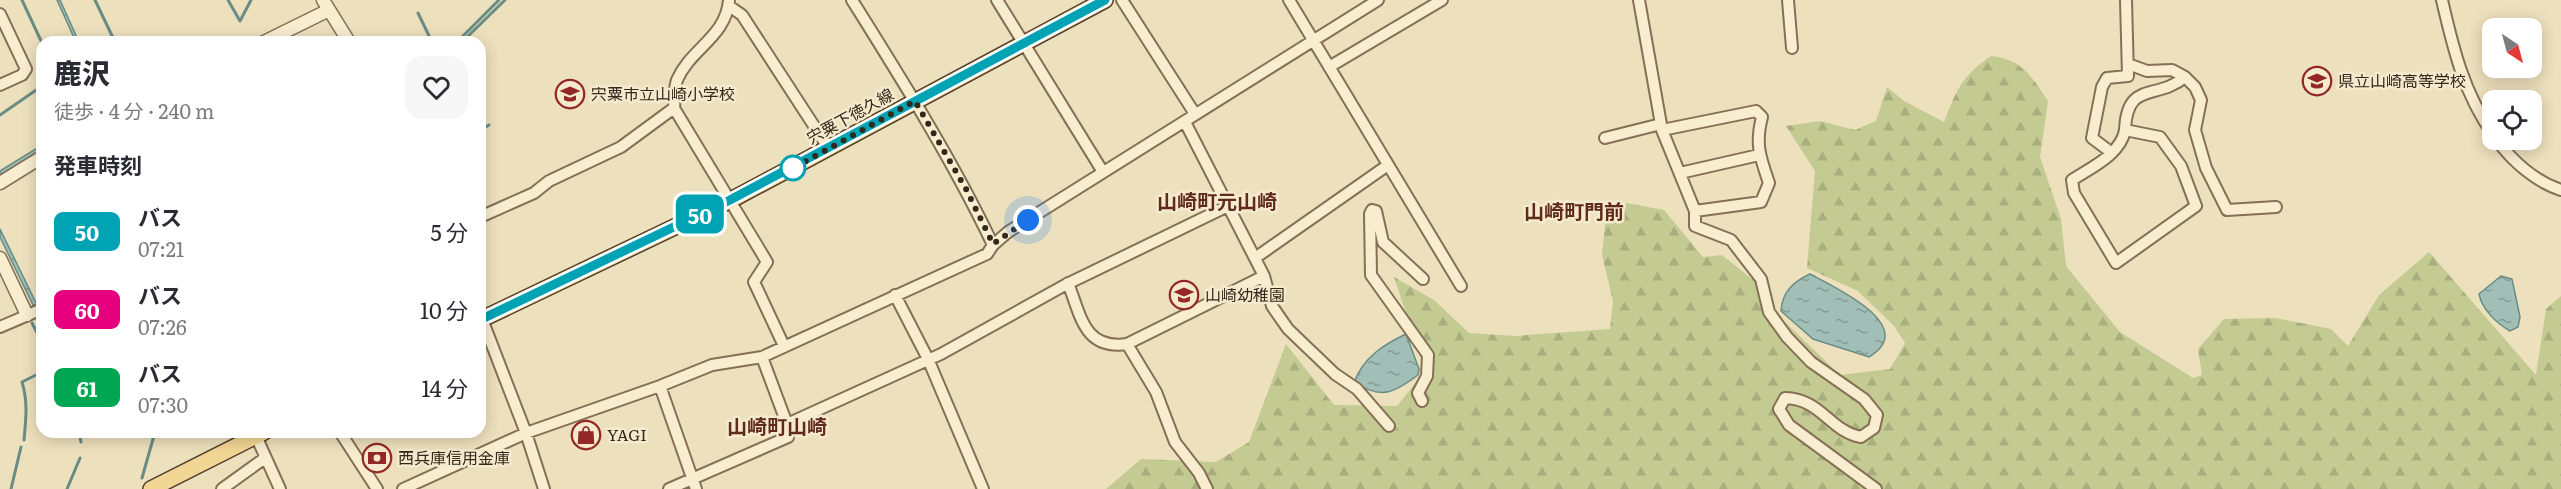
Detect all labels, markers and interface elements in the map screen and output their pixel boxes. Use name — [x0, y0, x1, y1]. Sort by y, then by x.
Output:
north arrow — [2482, 18, 2542, 78]
map controls — [2482, 18, 2542, 150]
text: 鹿沢 — [54, 51, 110, 93]
button: heart — [405, 56, 468, 119]
school or university icon: 県立山崎高等学校 — [2301, 65, 2333, 97]
place label: 県立山崎高等学校 — [2338, 68, 2466, 92]
school or university icon: 宍粟市立山崎小学校 — [554, 78, 586, 110]
place label: 宍粟市立山崎小学校 — [591, 81, 735, 105]
street label: 宍粟下徳久線 — [802, 81, 897, 149]
button: locate — [2482, 90, 2542, 150]
text: 徒歩 · 4 分 · 240 m — [54, 95, 214, 125]
text: 発車時刻 — [54, 148, 142, 181]
unlabelled marker — [780, 155, 806, 181]
district label: 山崎町元山崎 — [1157, 185, 1277, 215]
line badge: 50 — [673, 194, 727, 234]
district label: 山崎町門前 — [1524, 195, 1624, 225]
text: 50 — [688, 199, 712, 230]
text: バス — [138, 200, 182, 233]
your location — [1013, 205, 1043, 235]
text: 5 分 — [430, 215, 468, 248]
text: 50 — [75, 216, 99, 247]
text: 07:21 — [138, 233, 184, 263]
text: バス — [138, 278, 182, 311]
school or university icon: 山崎幼稚園 — [1168, 279, 1200, 311]
place label: 山崎幼稚園 — [1205, 282, 1285, 306]
text: 10 分 — [420, 293, 468, 326]
text: 60 — [74, 294, 100, 325]
text: 07:26 — [138, 311, 187, 341]
text: バス — [138, 356, 182, 389]
text: 14 分 — [421, 371, 468, 404]
text: 61 — [77, 372, 97, 403]
text: 07:30 — [138, 389, 188, 419]
district label: 山崎町山崎 — [727, 410, 827, 440]
shop icon: YAGI — [570, 419, 602, 451]
place label: YAGI — [607, 422, 647, 446]
bank icon: 西兵庫信用金庫 — [361, 442, 393, 474]
place label: 西兵庫信用金庫 — [398, 445, 510, 469]

